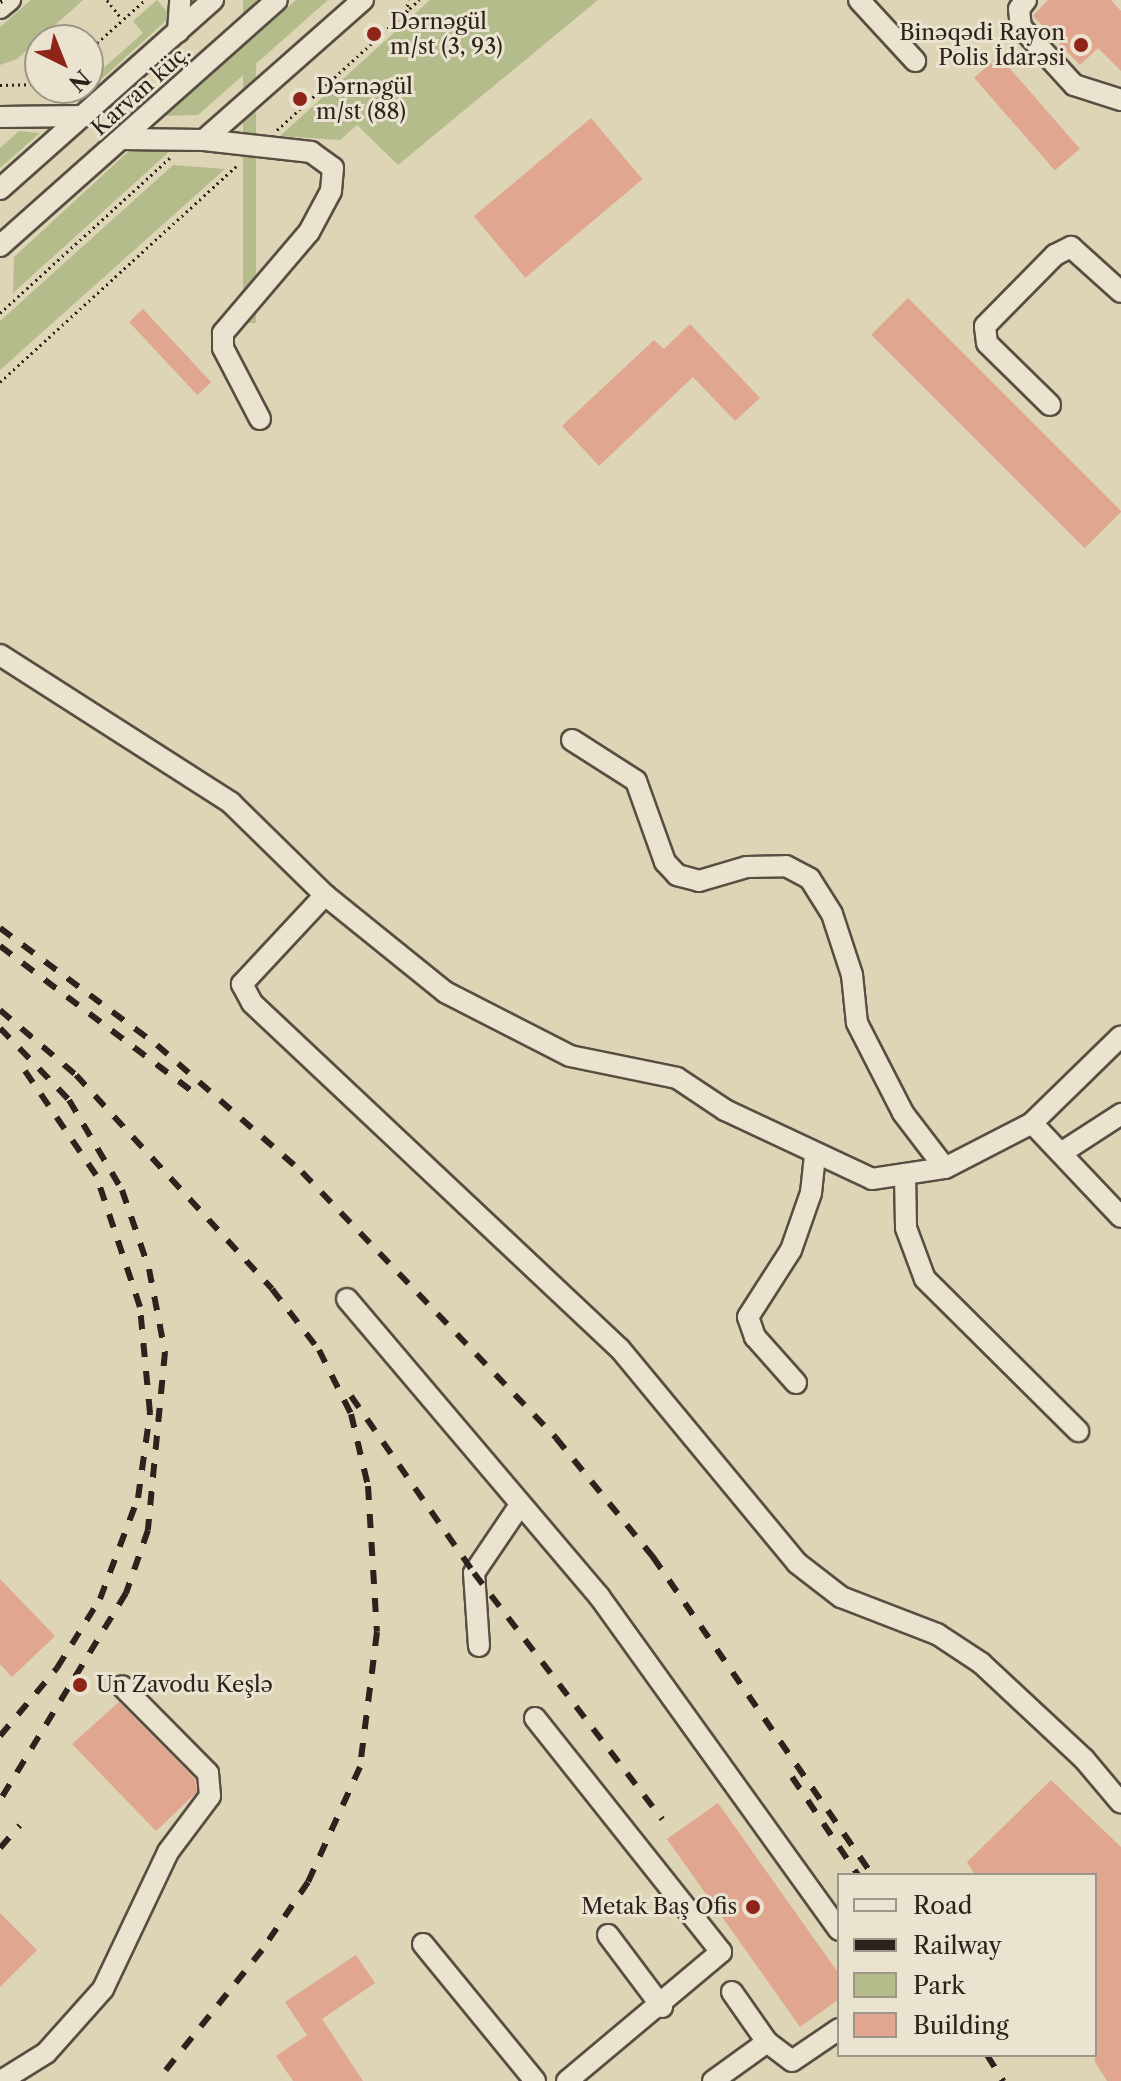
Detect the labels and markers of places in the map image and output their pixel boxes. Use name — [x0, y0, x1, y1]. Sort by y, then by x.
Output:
place label: Dərnəgül m/st (3, 93) — [390, 8, 503, 60]
place label: Binəqədi Rayon Polis İdarəsi — [899, 19, 1065, 70]
marker: Dərnəgül m/st (3, 93) — [365, 25, 383, 43]
marker: Binəqədi Rayon Polis İdarəsi — [1072, 36, 1090, 54]
place label: Dərnəgül m/st (88) — [316, 73, 413, 124]
marker: Dərnəgül m/st (88) — [291, 90, 309, 108]
place label: Un Zavodu Keşlə — [96, 1672, 273, 1698]
marker: Un Zavodu Keşlə — [71, 1676, 89, 1694]
place label: Metak Baş Ofis — [581, 1894, 737, 1920]
marker: Metak Baş Ofis — [744, 1898, 762, 1916]

